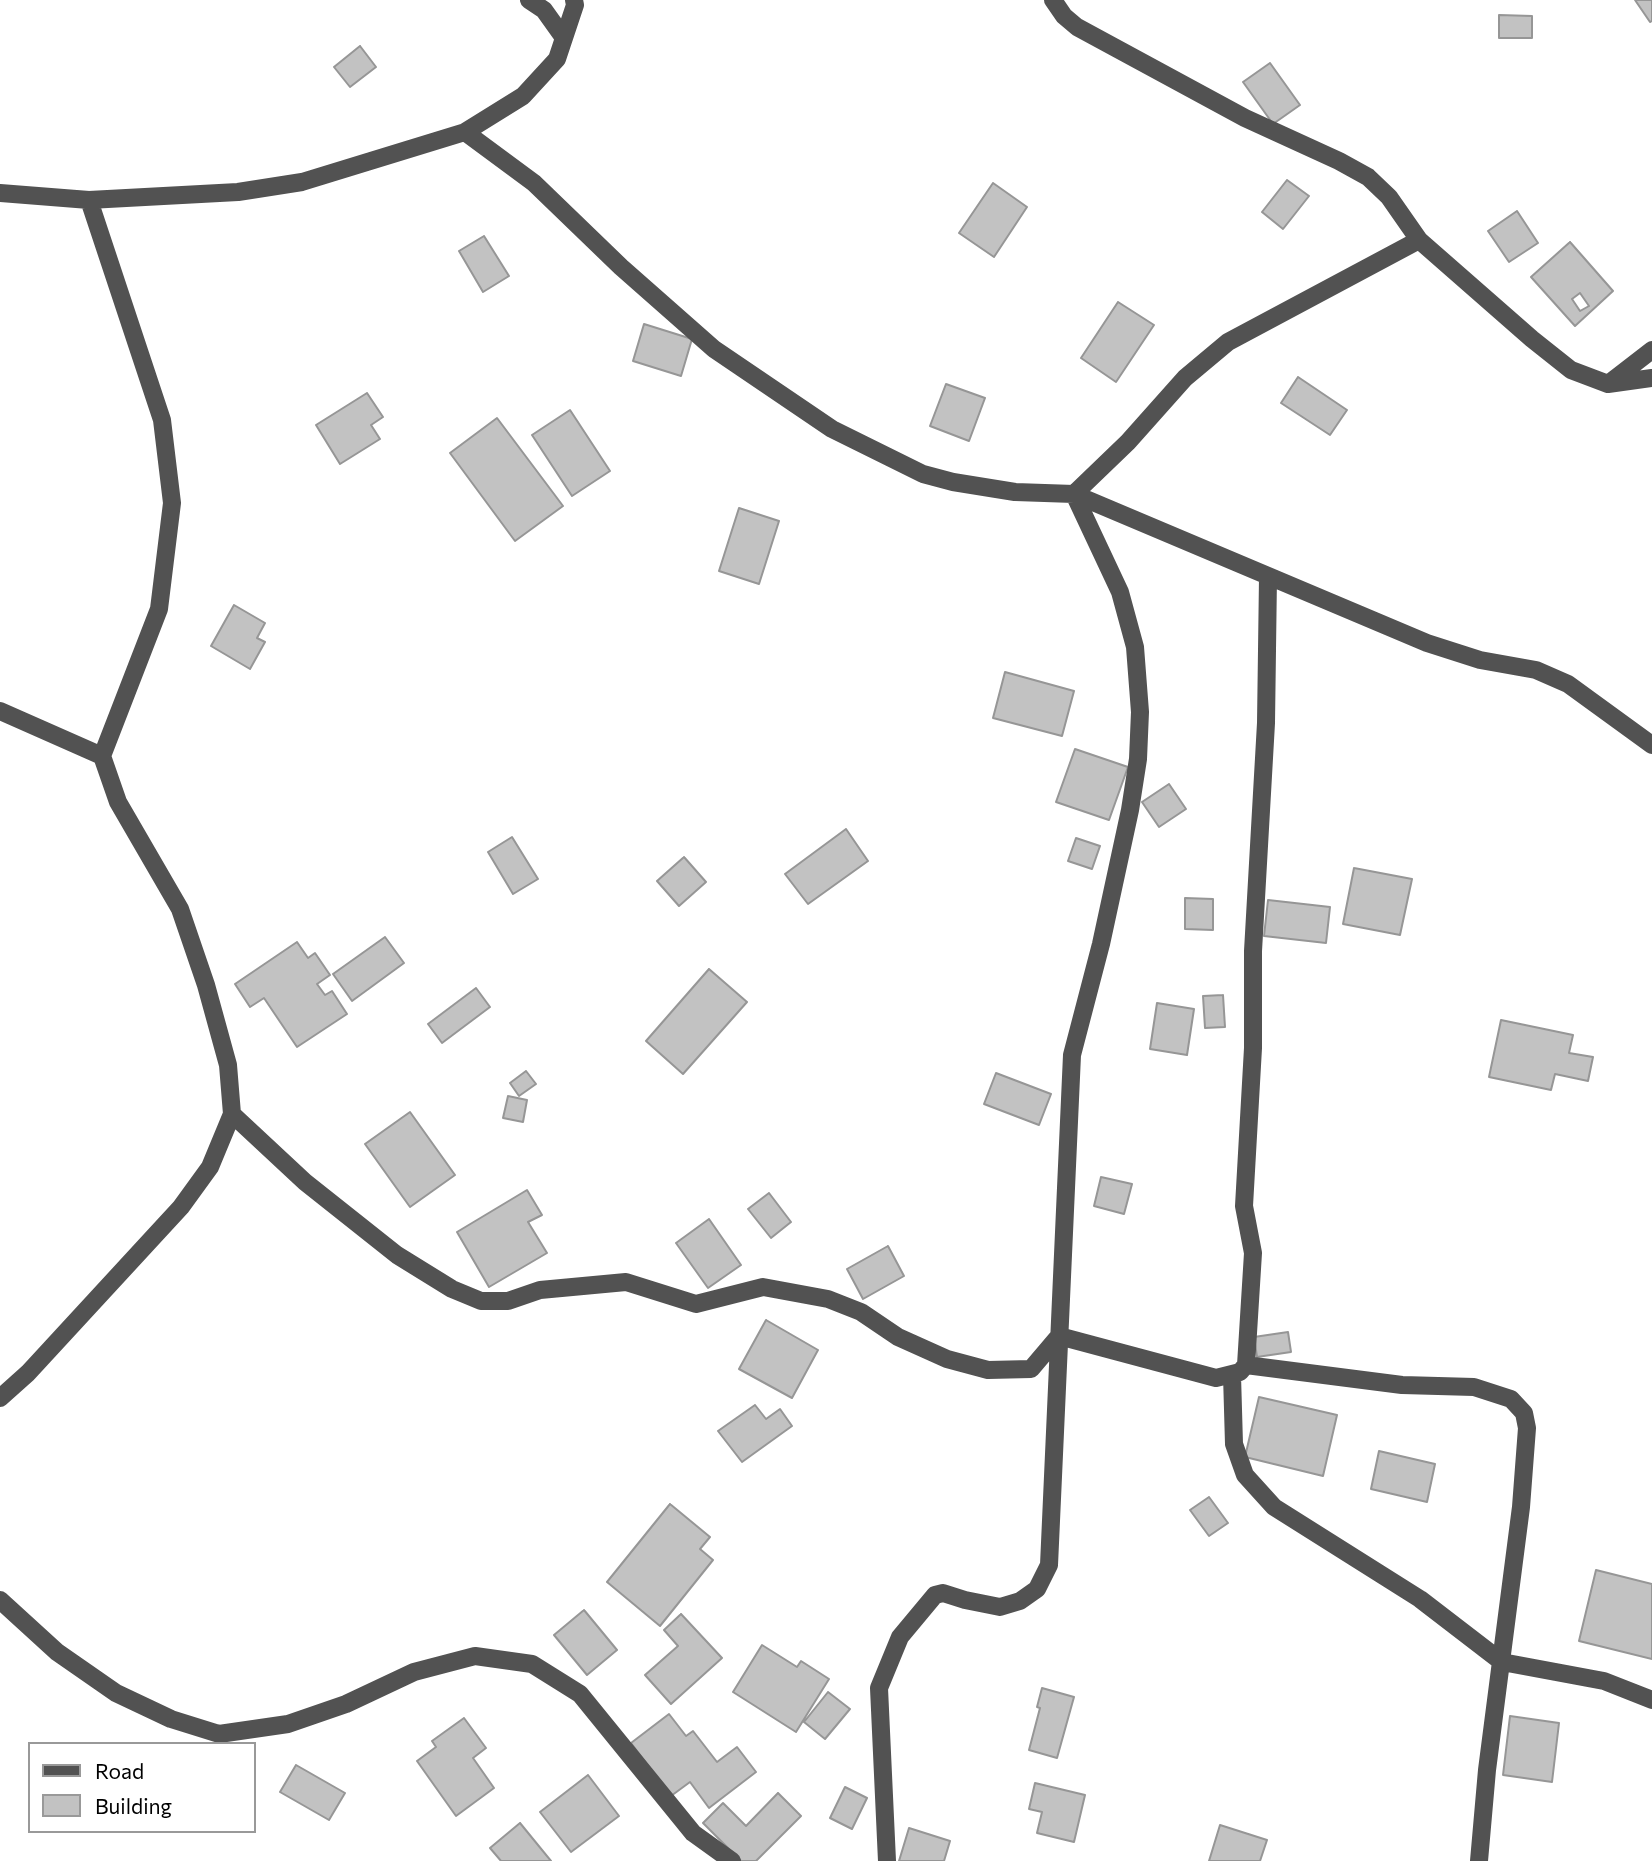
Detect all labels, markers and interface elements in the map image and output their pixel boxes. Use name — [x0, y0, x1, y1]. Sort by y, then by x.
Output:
legend — [28, 1742, 256, 1833]
text: Road — [95, 1758, 144, 1783]
text: Building — [95, 1793, 172, 1818]

